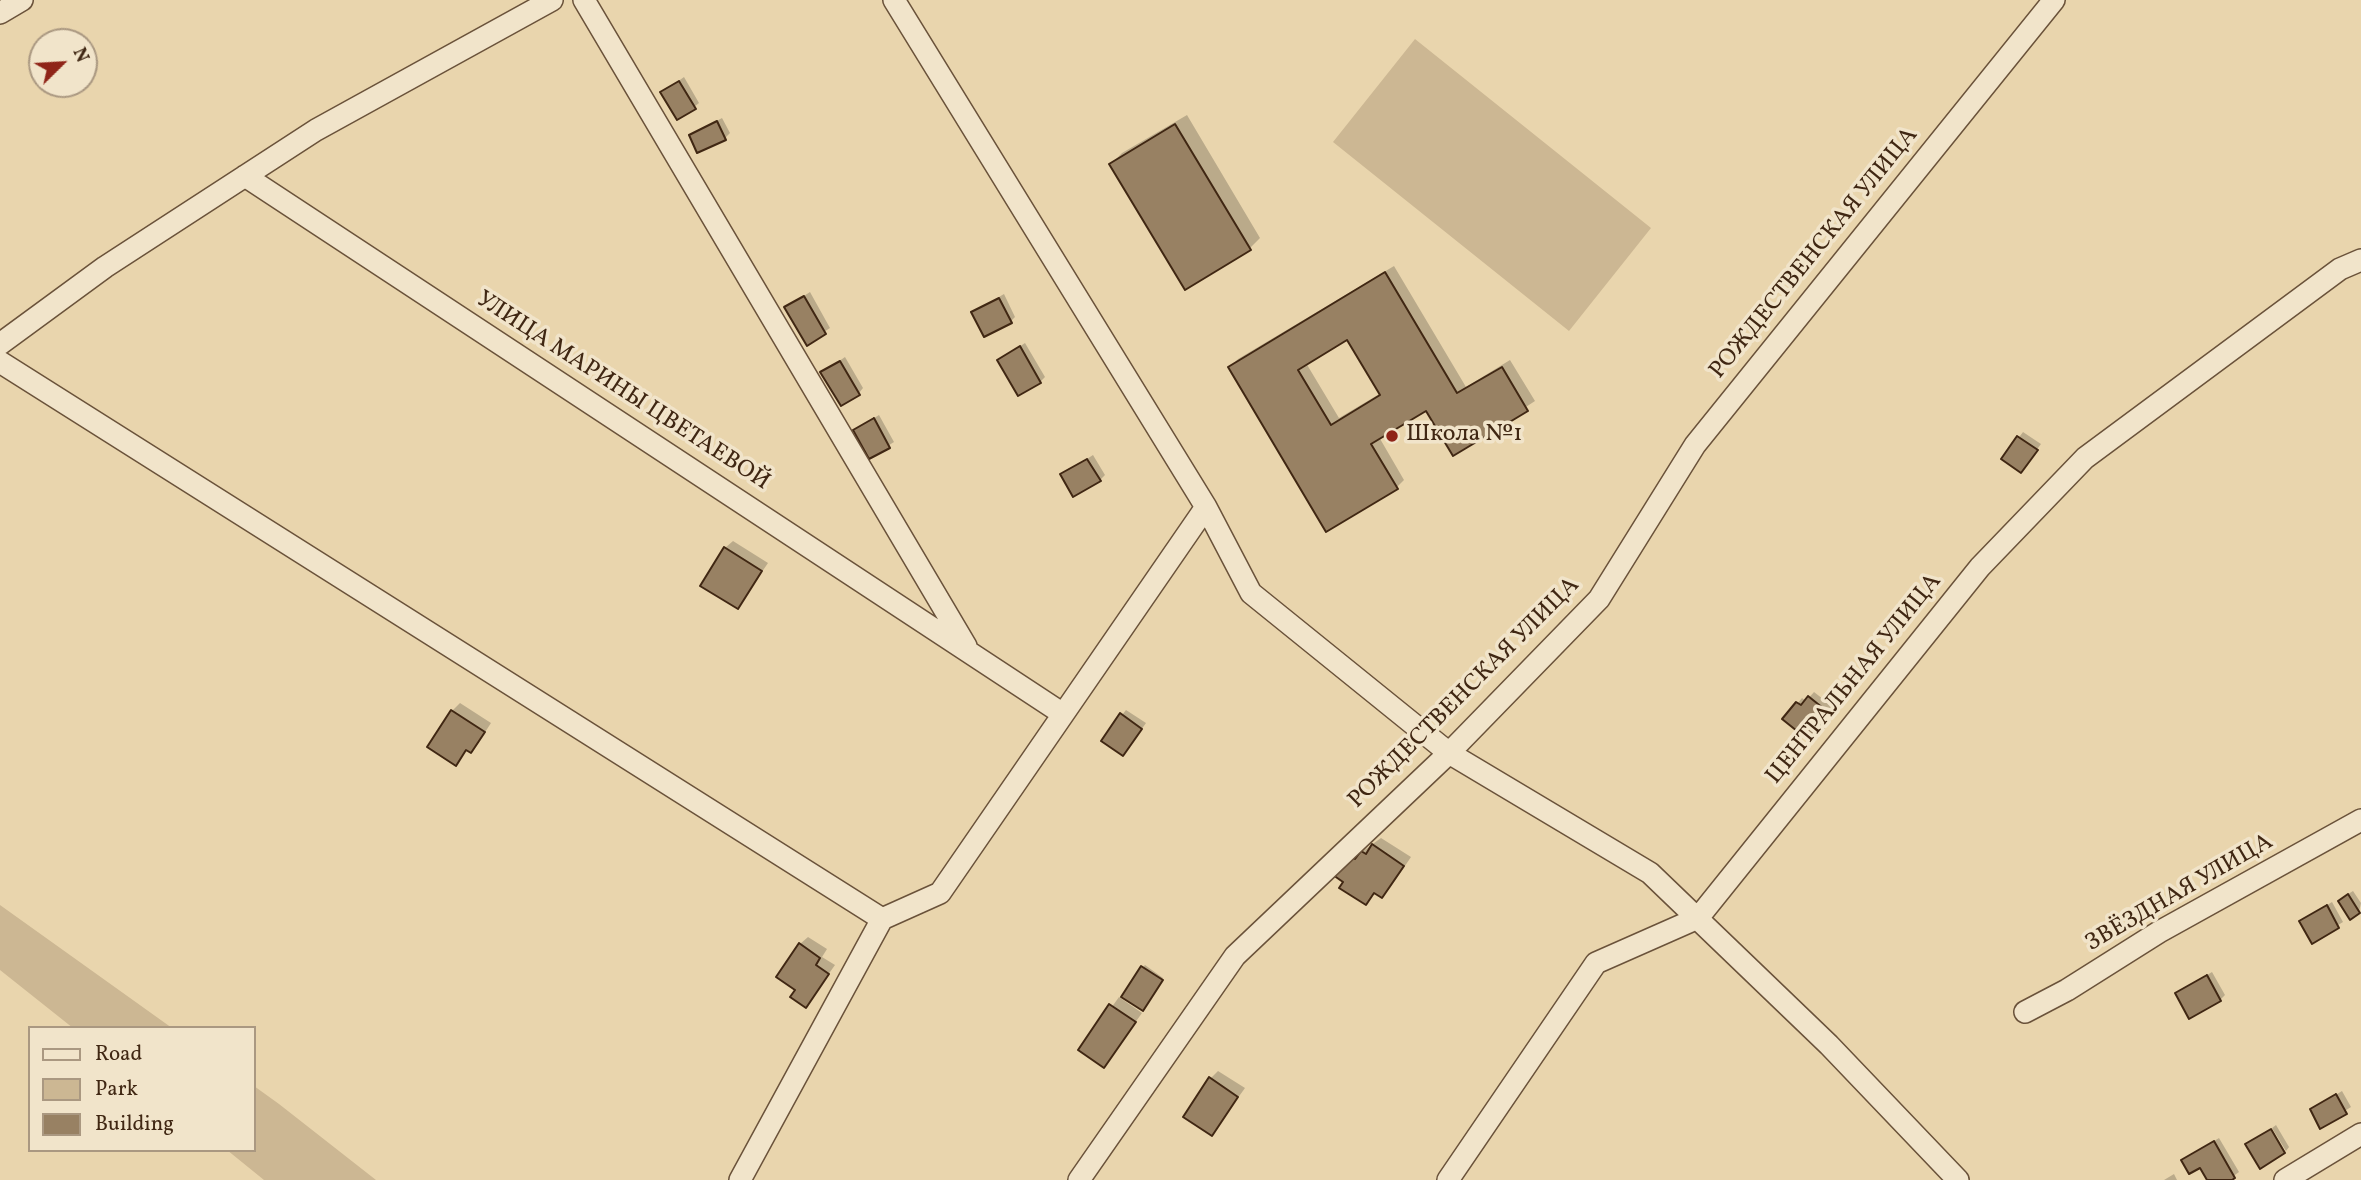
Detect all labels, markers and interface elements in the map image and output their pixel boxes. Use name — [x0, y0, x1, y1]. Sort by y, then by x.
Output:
north arrow — [28, 28, 98, 98]
text: N — [66, 44, 95, 67]
street label: РОЖДЕСТВЕНСКАЯ УЛИЦА — [1705, 122, 1925, 386]
street label: УЛИЦА МАРИНЫ ЦВЕТАЕВОЙ — [470, 286, 774, 498]
place label: Школа №1 — [1406, 422, 1523, 450]
marker: Школа №1 — [1384, 428, 1400, 444]
street label: ЦЕНТРАЛЬНАЯ УЛИЦА — [1761, 569, 1949, 791]
street label: РОЖДЕСТВЕНСКАЯ УЛИЦА — [1343, 572, 1587, 816]
street label: ЗВЁЗДНАЯ УЛИЦА — [2081, 829, 2279, 959]
legend — [28, 1026, 256, 1152]
text: Road — [95, 1040, 142, 1069]
text: Park — [95, 1075, 138, 1104]
text: Building — [95, 1110, 174, 1139]

